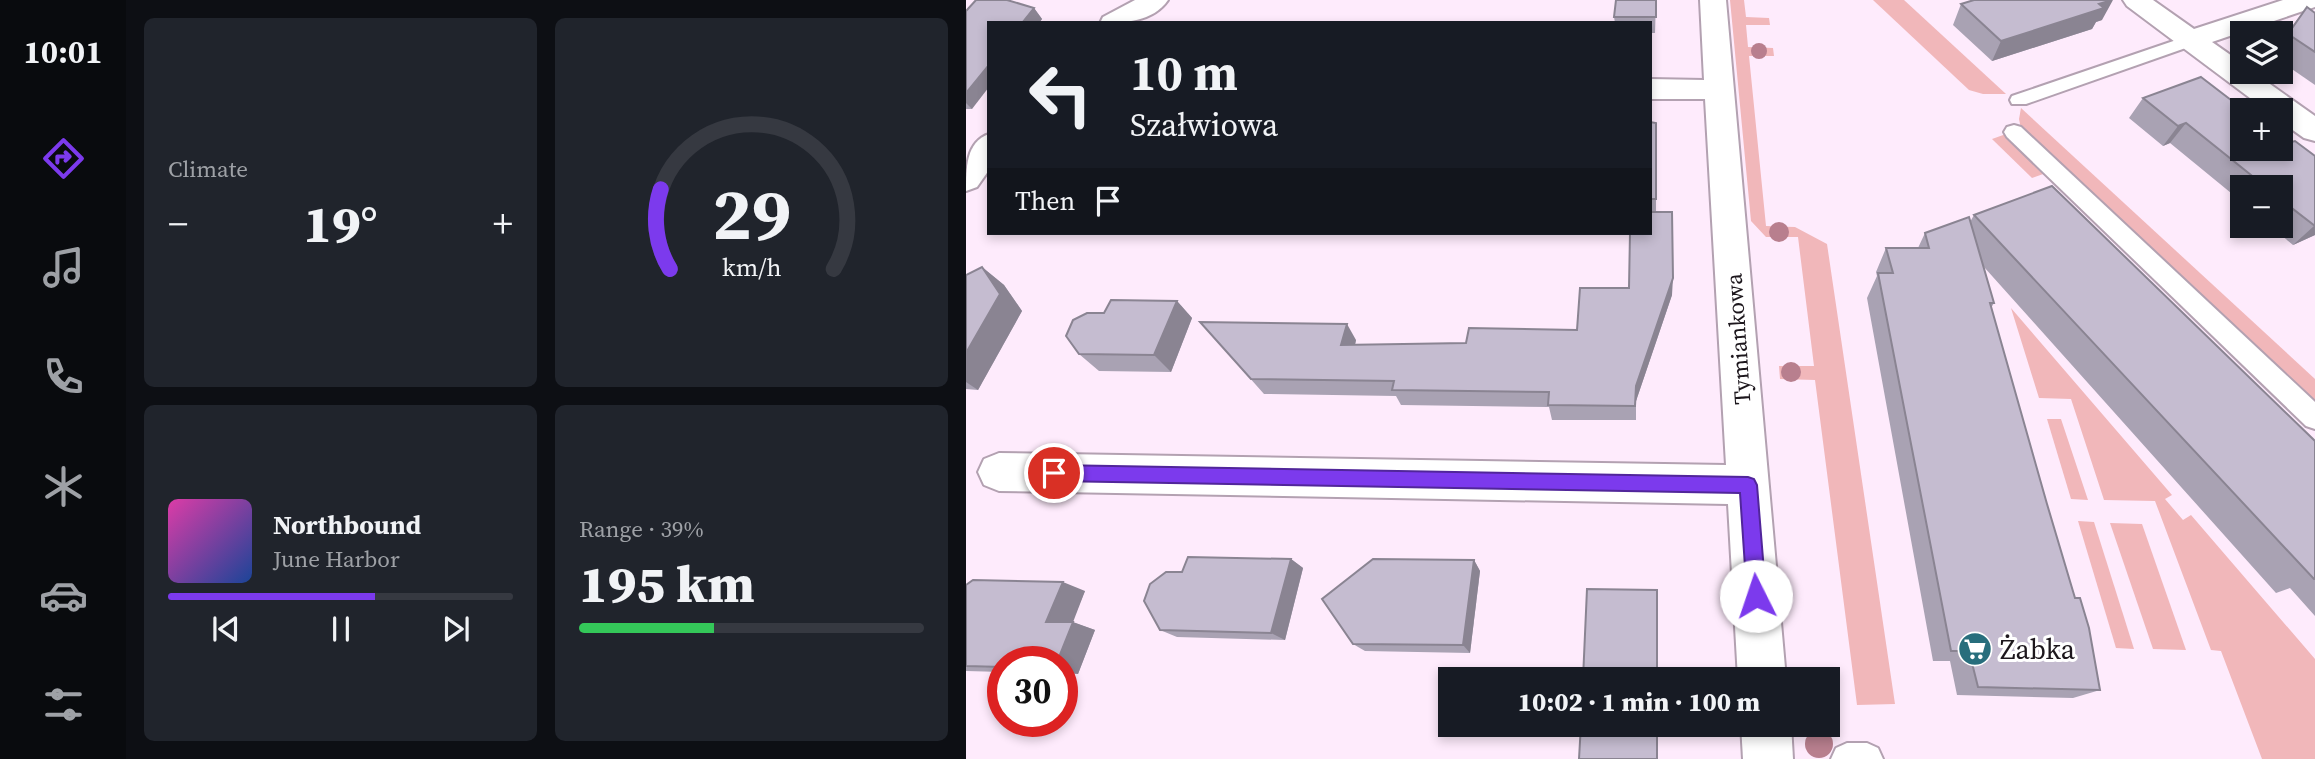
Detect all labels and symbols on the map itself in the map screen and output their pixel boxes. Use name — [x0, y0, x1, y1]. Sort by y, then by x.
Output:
street label: Tymiankowa — [1717, 272, 1759, 406]
pin — [1024, 443, 1084, 503]
position arrow — [1719, 559, 1793, 633]
supermarket icon: Żabka — [1956, 630, 1994, 668]
place label: Żabka — [2000, 630, 2076, 668]
speed limit sign: 30 — [987, 646, 1078, 737]

